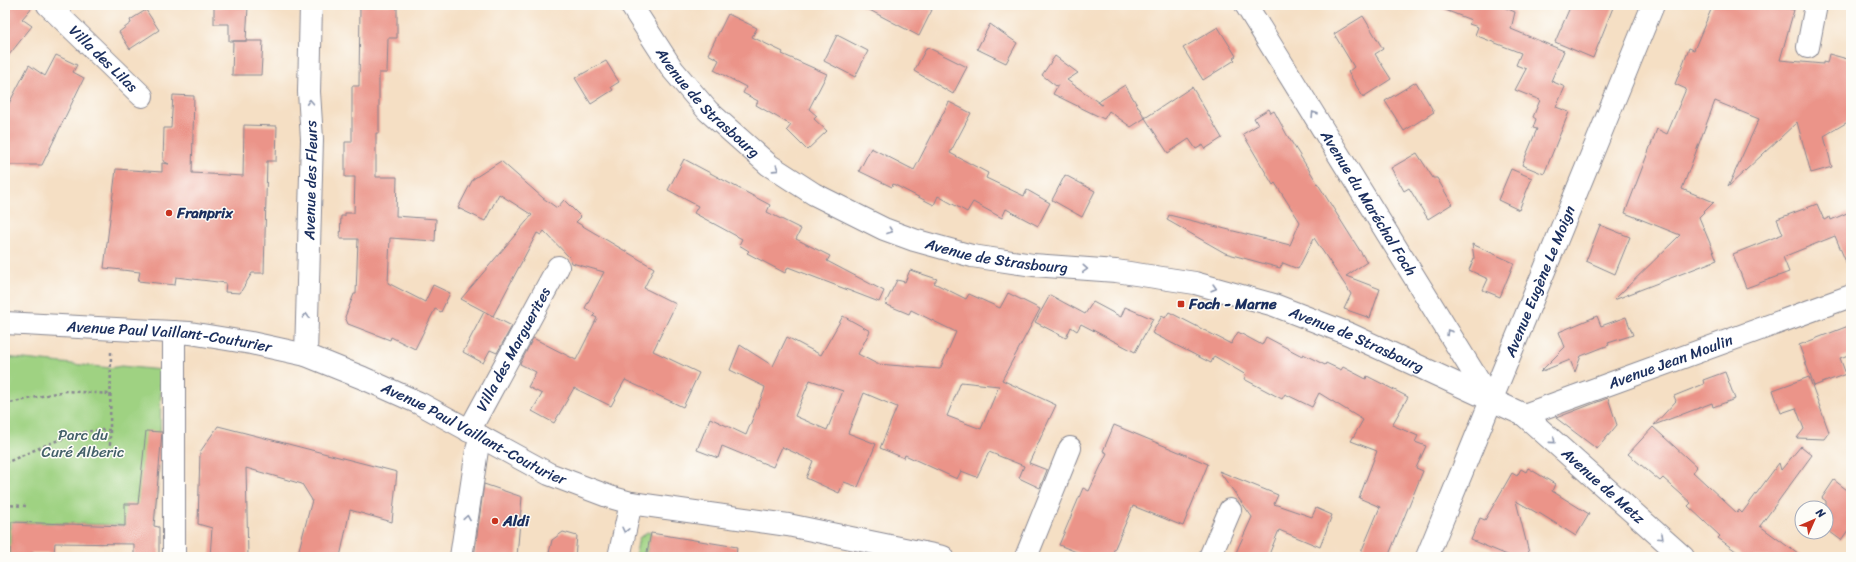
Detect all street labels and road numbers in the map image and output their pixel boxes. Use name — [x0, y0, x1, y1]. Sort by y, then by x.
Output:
street label: Villa des Lilas — [63, 19, 145, 99]
street label: Avenue de Strasbourg — [648, 41, 766, 165]
street label: Avenue des Fleurs — [296, 119, 325, 241]
street label: Avenue du Maréchal Foch — [1313, 124, 1424, 281]
street label: Avenue Eugène Le Moign — [1497, 202, 1583, 362]
street label: Avenue de Strasbourg — [921, 230, 1069, 280]
street label: Villa des Marguerites — [469, 281, 558, 416]
street label: Avenue de Strasbourg — [1284, 299, 1428, 380]
street label: Avenue Paul Vaillant-Couturier — [65, 313, 275, 360]
street label: Avenue Jean Moulin — [1604, 327, 1737, 397]
street label: Avenue Paul Vaillant-Couturier — [376, 374, 571, 493]
street label: Avenue de Metz — [1555, 440, 1652, 531]

